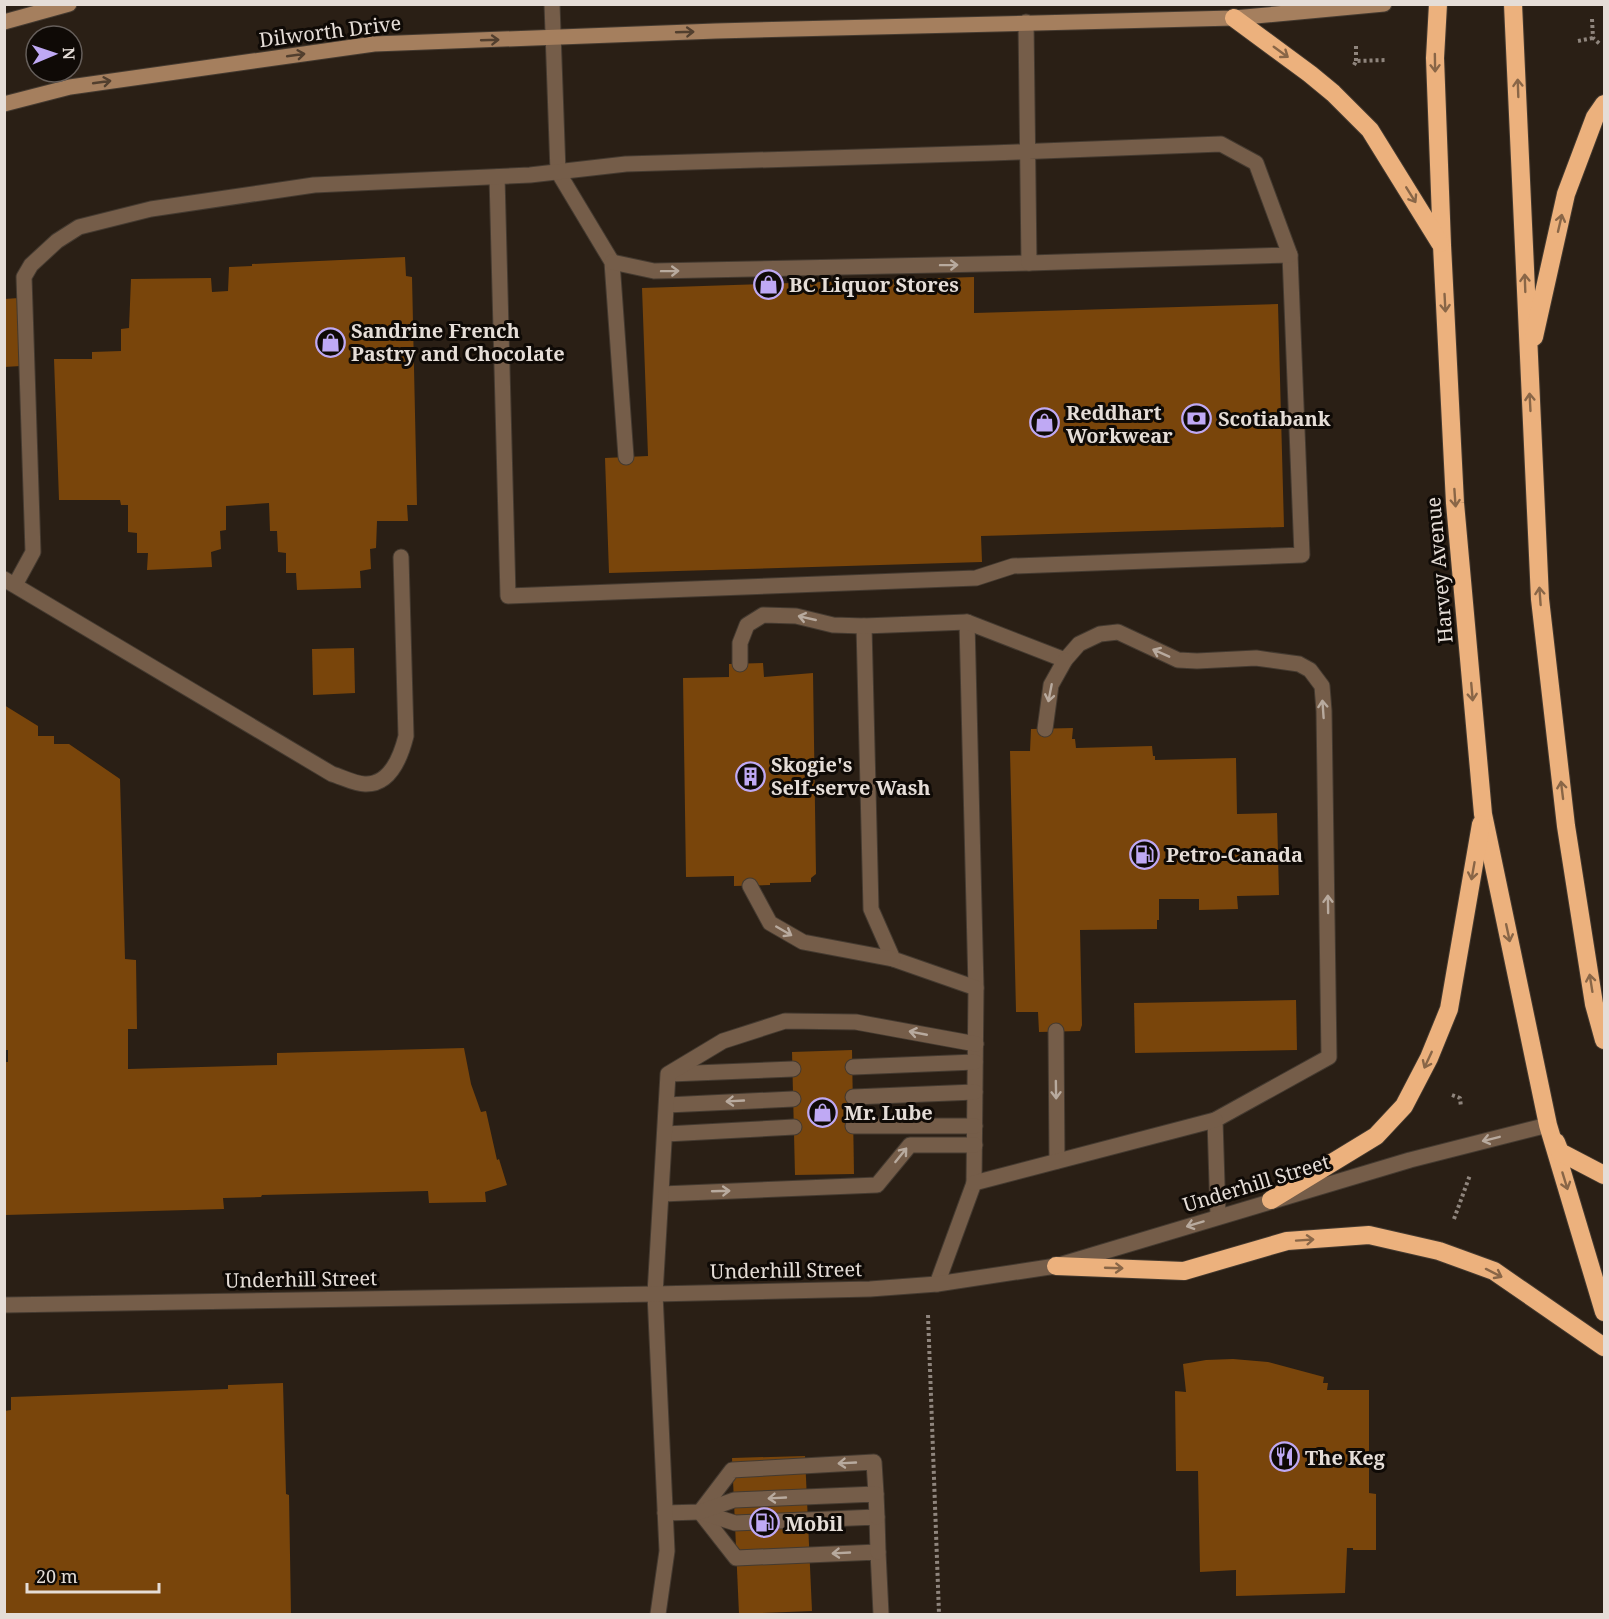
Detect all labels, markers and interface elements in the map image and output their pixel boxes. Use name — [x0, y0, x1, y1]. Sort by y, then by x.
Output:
street label: Dilworth Drive — [257, 9, 403, 53]
north arrow — [24, 24, 84, 84]
one-way arrow — [674, 27, 694, 38]
one-way arrow — [479, 34, 499, 45]
one-way arrow — [1272, 46, 1288, 58]
text: N — [58, 47, 80, 61]
one-way arrow — [285, 50, 305, 61]
one-way arrow — [1430, 52, 1441, 72]
one-way arrow — [92, 77, 112, 88]
one-way arrow — [1512, 79, 1523, 99]
one-way arrow — [1405, 186, 1417, 203]
one-way arrow — [1554, 214, 1566, 233]
one-way arrow — [938, 259, 958, 271]
one-way arrow — [659, 265, 679, 277]
shop icon: BC Liquor Stores — [752, 268, 784, 300]
place label: BC Liquor Stores — [789, 271, 959, 298]
one-way arrow — [1520, 273, 1531, 293]
one-way arrow — [1439, 293, 1450, 313]
place label: Sandrine French Pastry and Chocolate — [351, 317, 565, 367]
shop icon: Sandrine French Pastry and Chocolate — [314, 326, 346, 358]
one-way arrow — [1525, 392, 1536, 412]
place label: Reddhart Workwear — [1066, 399, 1173, 449]
bank icon: Scotiabank — [1181, 402, 1213, 434]
place label: Scotiabank — [1218, 405, 1331, 432]
shop icon: Reddhart Workwear — [1029, 407, 1061, 439]
one-way arrow — [1449, 487, 1460, 507]
street label: Harvey Avenue — [1419, 496, 1459, 644]
one-way arrow — [1534, 587, 1545, 607]
one-way arrow — [797, 612, 816, 624]
one-way arrow — [1153, 646, 1171, 658]
one-way arrow — [1467, 682, 1478, 702]
one-way arrow — [1044, 683, 1055, 702]
one-way arrow — [1318, 699, 1329, 719]
place label: Skogie's Self-serve Wash — [771, 751, 931, 801]
building icon: Skogie's Self-serve Wash — [734, 760, 766, 792]
one-way arrow — [1556, 781, 1567, 801]
fuel station icon: Petro-Canada — [1129, 838, 1161, 870]
place label: Petro-Canada — [1166, 841, 1303, 868]
one-way arrow — [1467, 861, 1478, 881]
one-way arrow — [1322, 894, 1334, 914]
one-way arrow — [1502, 923, 1514, 942]
one-way arrow — [775, 925, 792, 937]
one-way arrow — [1585, 974, 1596, 993]
one-way arrow — [909, 1028, 928, 1039]
one-way arrow — [1421, 1051, 1433, 1069]
one-way arrow — [1050, 1079, 1062, 1099]
one-way arrow — [725, 1096, 745, 1107]
shop icon: Mr. Lube — [807, 1096, 839, 1128]
place label: Mr. Lube — [844, 1099, 933, 1126]
one-way arrow — [1482, 1134, 1501, 1146]
one-way arrow — [895, 1147, 908, 1163]
street label: Underhill Street — [1179, 1148, 1333, 1218]
one-way arrow — [1560, 1171, 1571, 1190]
one-way arrow — [710, 1186, 730, 1197]
one-way arrow — [1186, 1219, 1205, 1230]
one-way arrow — [1295, 1234, 1315, 1245]
street label: Underhill Street — [710, 1255, 862, 1285]
one-way arrow — [1104, 1263, 1124, 1274]
street label: Underhill Street — [225, 1264, 377, 1294]
one-way arrow — [1485, 1267, 1503, 1279]
restaurant icon: The Keg — [1268, 1441, 1300, 1473]
place label: The Keg — [1305, 1444, 1386, 1471]
one-way arrow — [838, 1458, 858, 1469]
one-way arrow — [768, 1492, 788, 1504]
fuel station icon: Mobil — [748, 1507, 780, 1539]
place label: Mobil — [785, 1510, 843, 1537]
one-way arrow — [831, 1548, 851, 1559]
scale bar — [27, 1556, 159, 1594]
text: 20 m — [36, 1564, 78, 1588]

